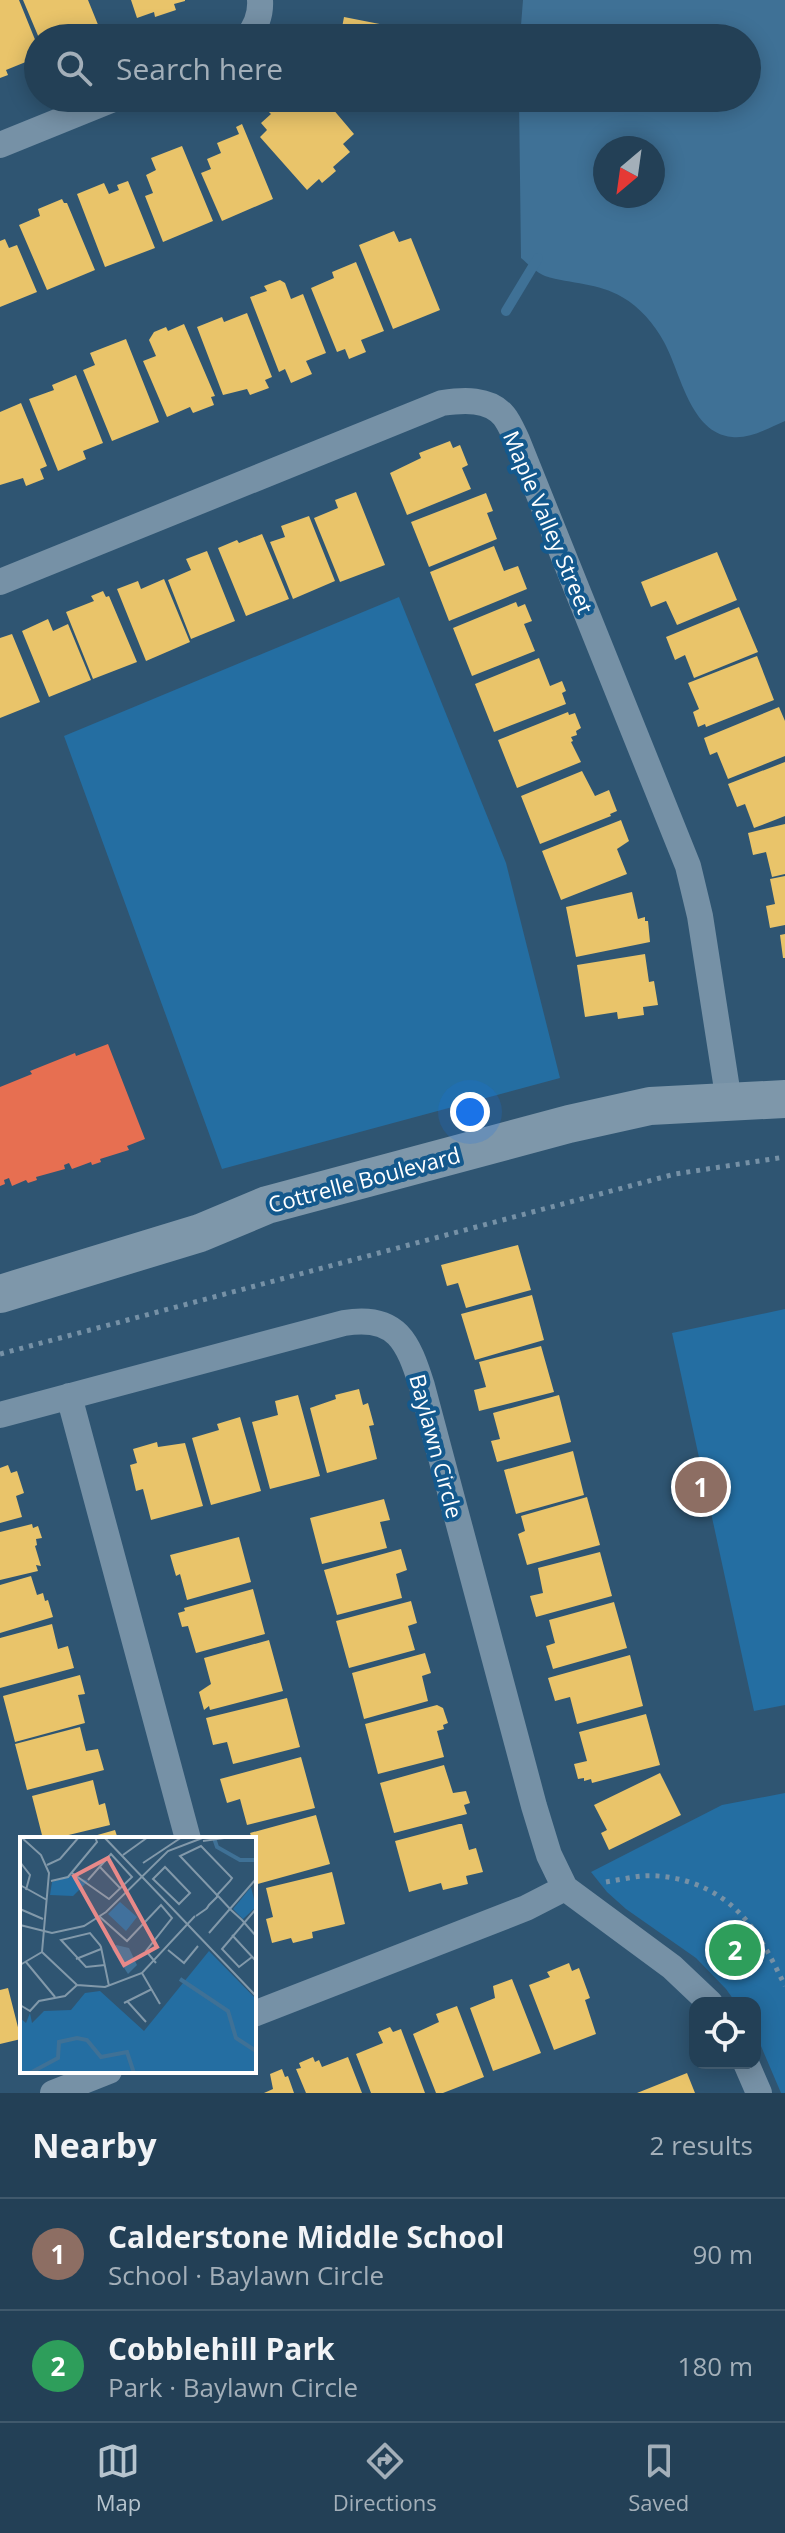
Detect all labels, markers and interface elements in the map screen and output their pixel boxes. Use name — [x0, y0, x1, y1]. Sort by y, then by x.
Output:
search box — [24, 24, 761, 112]
icon: search — [52, 46, 96, 90]
text: Search here — [116, 48, 283, 89]
north arrow — [593, 136, 665, 208]
street label: Maple Valley Street — [497, 426, 601, 618]
your location — [450, 1092, 490, 1132]
street label: Cottrelle Boulevard — [265, 1139, 463, 1219]
street label: Baylawn Circle — [403, 1370, 471, 1522]
pin: 1 — [675, 1457, 727, 1517]
inset map — [20, 1837, 256, 2073]
pin: 2 — [709, 1920, 761, 1980]
map controls — [689, 1997, 761, 2069]
button: locate — [689, 1997, 761, 2069]
text: Nearby — [32, 2122, 157, 2168]
text: 2 results — [650, 2127, 753, 2163]
text: Calderstone Middle School — [108, 2216, 505, 2257]
text: 1 — [51, 2236, 65, 2272]
text: 90 m — [692, 2236, 753, 2272]
text: School · Baylawn Circle — [108, 2257, 384, 2293]
text: Cobblehill Park — [108, 2328, 335, 2369]
text: 2 — [51, 2348, 65, 2384]
text: 180 m — [678, 2348, 753, 2384]
text: Park · Baylawn Circle — [108, 2369, 358, 2405]
tab: Map — [96, 2439, 141, 2517]
tab: Directions — [333, 2439, 437, 2517]
tab: Saved — [628, 2439, 689, 2517]

